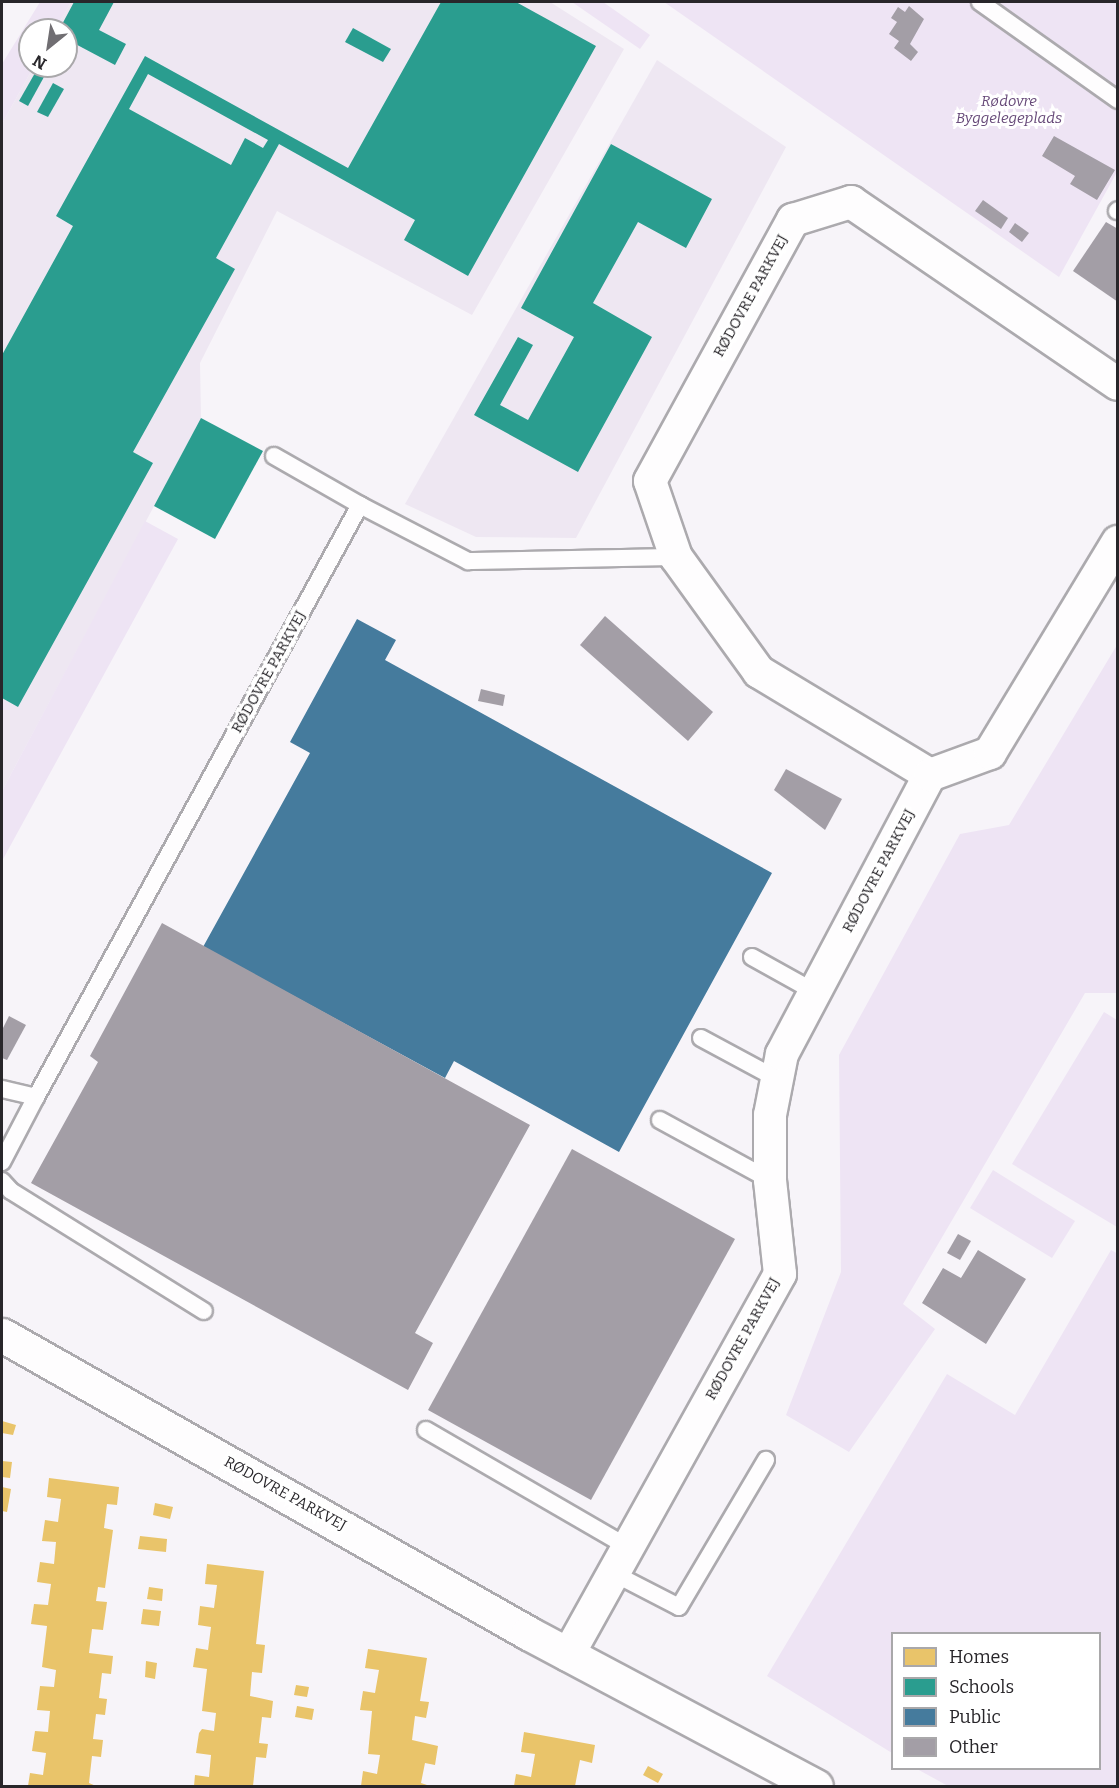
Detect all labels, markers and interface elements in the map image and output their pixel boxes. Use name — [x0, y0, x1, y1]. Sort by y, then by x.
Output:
north arrow — [18, 18, 78, 78]
text: N — [30, 51, 50, 74]
park label: Rødovre Byggelegeplads — [956, 92, 1062, 127]
street label: RØDOVRE PARKVEJ — [710, 232, 792, 360]
street label: RØDOVRE PARKVEJ — [228, 608, 310, 736]
street label: RØDOVRE PARKVEJ — [839, 806, 919, 936]
street label: RØDOVRE PARKVEJ — [702, 1275, 784, 1403]
street label: RØDOVRE PARKVEJ — [221, 1453, 349, 1535]
legend — [891, 1632, 1101, 1770]
text: Homes — [949, 1646, 1009, 1668]
text: Schools — [949, 1676, 1014, 1698]
text: Public — [949, 1706, 1001, 1728]
text: Other — [949, 1736, 998, 1758]

